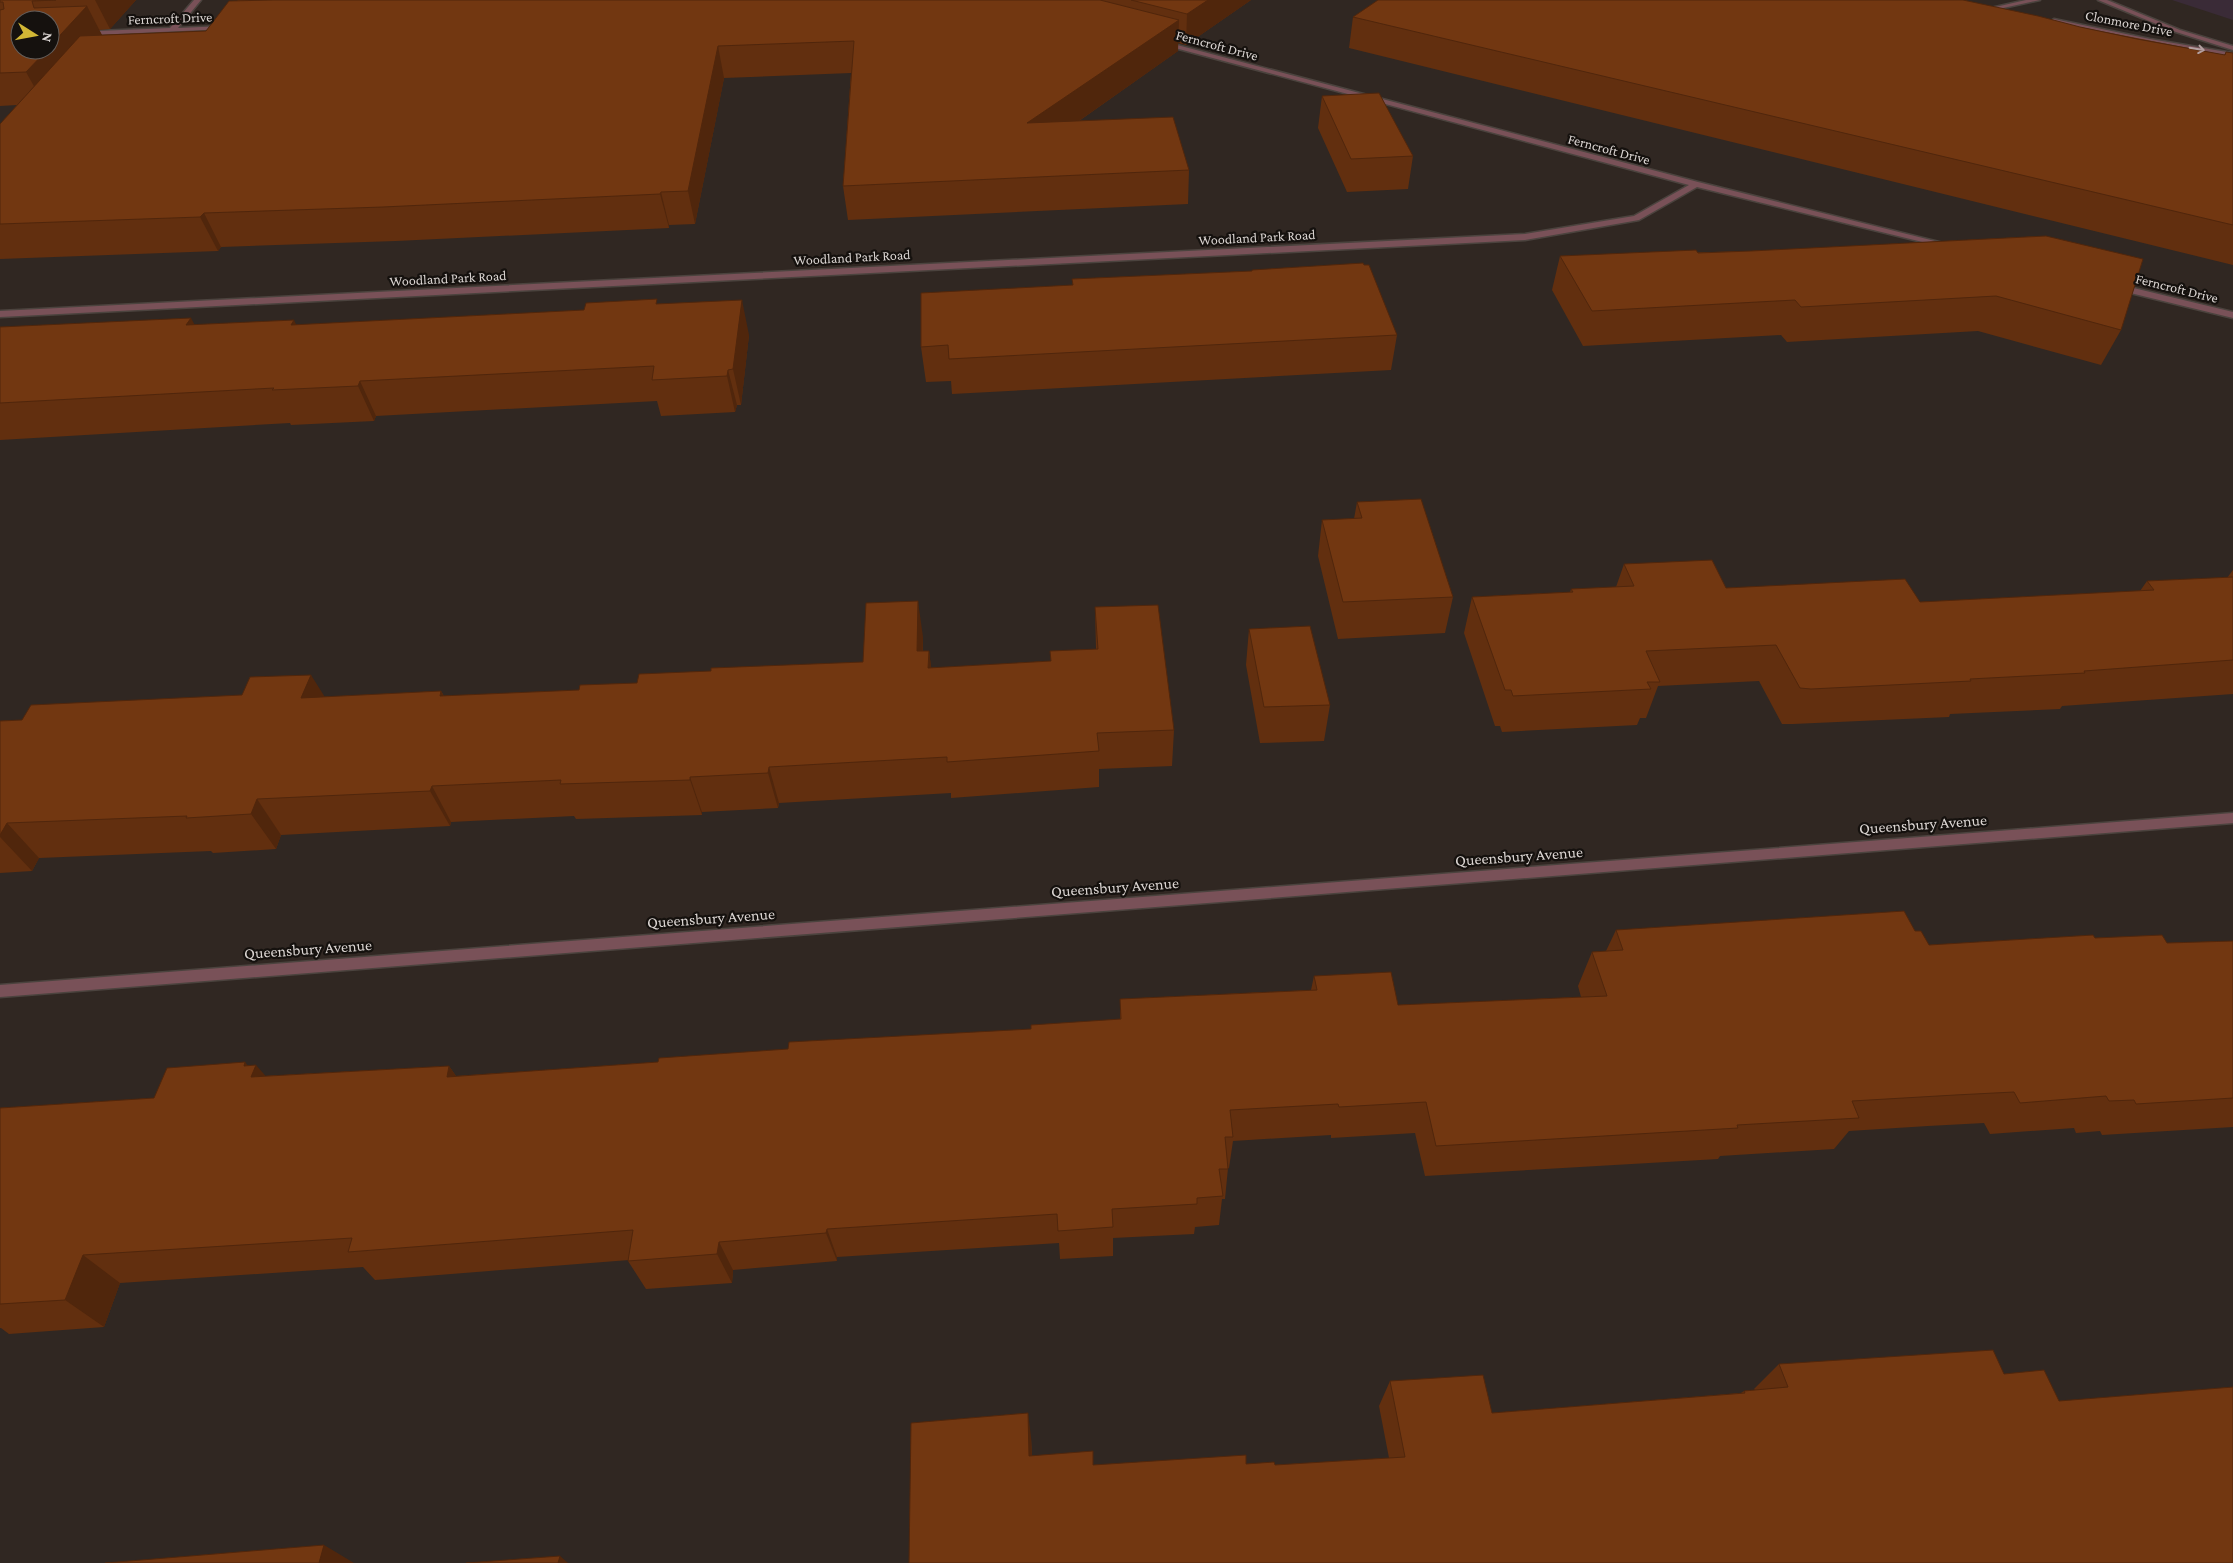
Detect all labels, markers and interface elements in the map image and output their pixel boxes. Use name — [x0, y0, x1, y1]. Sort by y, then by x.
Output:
street label: Clonmore Drive — [2084, 7, 2174, 39]
street label: Ferncroft Drive — [127, 9, 213, 27]
north arrow — [10, 10, 60, 60]
street label: Ferncroft Drive — [1174, 26, 1260, 64]
text: N — [39, 31, 57, 44]
one-way arrow — [2188, 44, 2204, 54]
street label: Ferncroft Drive — [1566, 130, 1652, 168]
street label: Woodland Park Road — [1198, 226, 1317, 248]
street label: Woodland Park Road — [793, 246, 912, 268]
street label: Woodland Park Road — [389, 267, 508, 289]
street label: Ferncroft Drive — [2134, 270, 2220, 306]
street label: Queensbury Avenue — [1859, 811, 1987, 838]
street label: Queensbury Avenue — [1455, 843, 1583, 870]
street label: Queensbury Avenue — [1051, 874, 1179, 901]
street label: Queensbury Avenue — [647, 905, 775, 932]
street label: Queensbury Avenue — [244, 936, 372, 963]

